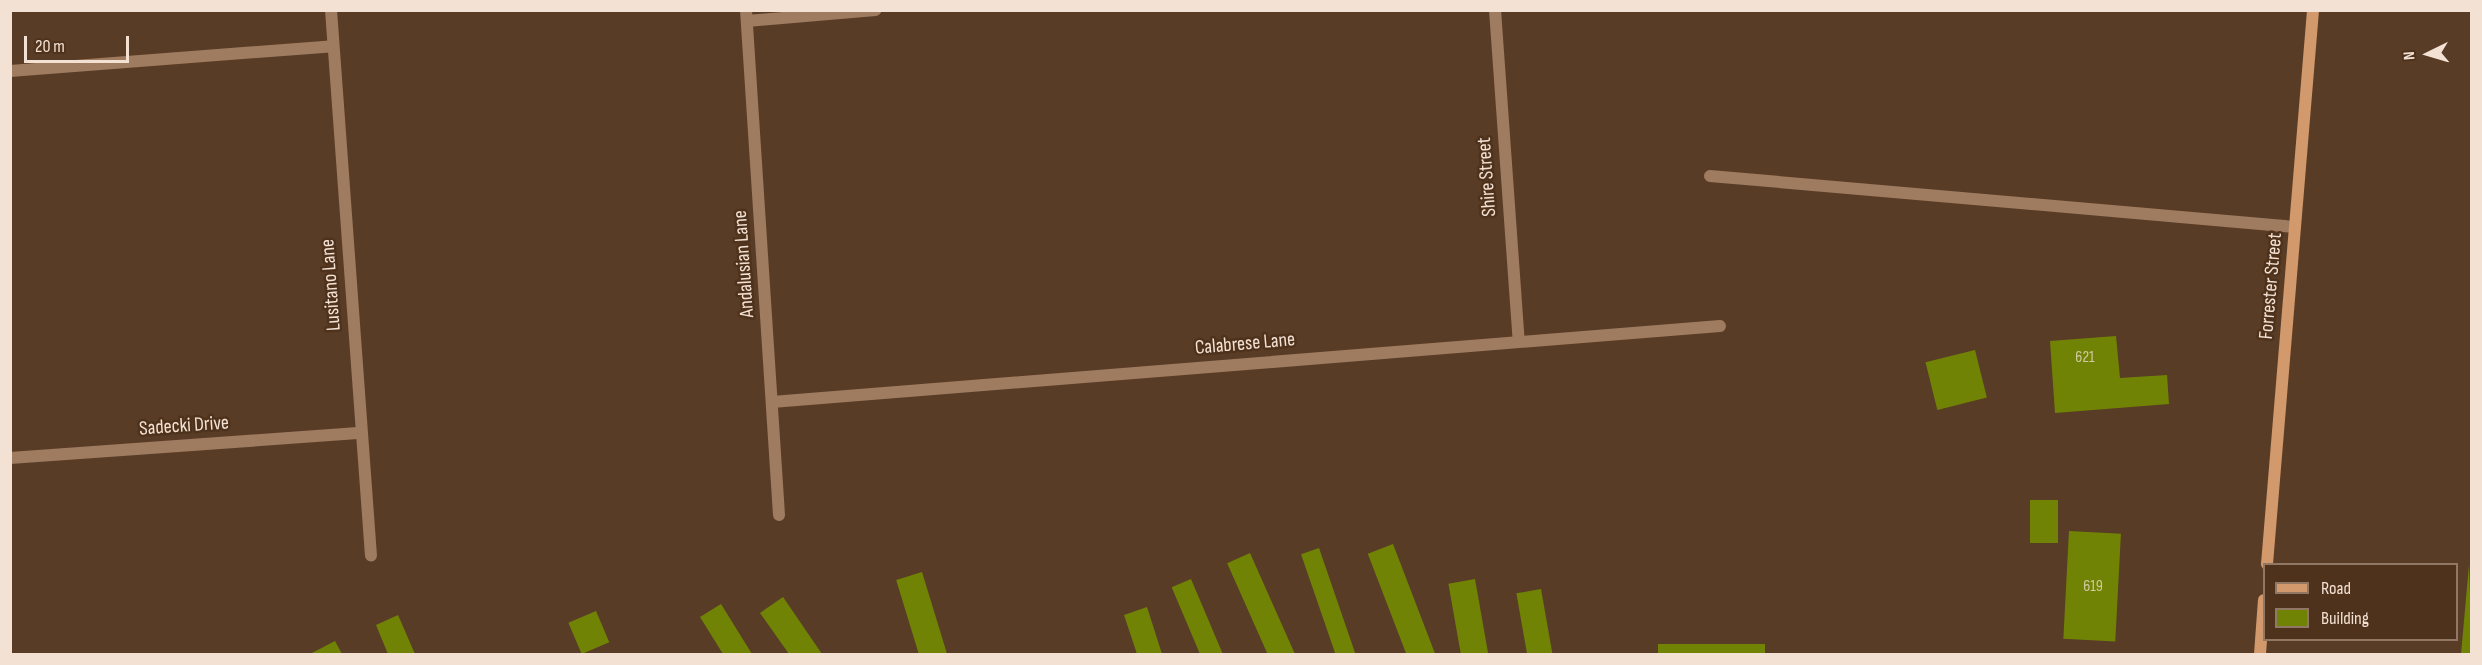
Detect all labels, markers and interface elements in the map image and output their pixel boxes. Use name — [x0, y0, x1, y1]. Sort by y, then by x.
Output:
scale bar — [27, 24, 132, 62]
north arrow — [2398, 24, 2458, 84]
text: 20 m — [35, 36, 65, 57]
text: N — [2400, 51, 2419, 61]
street label: Shire Street — [1472, 136, 1502, 218]
street label: Andalusian Lane — [728, 209, 760, 319]
street label: Forrester Street — [2254, 232, 2288, 340]
street label: Lusitano Lane — [316, 238, 346, 332]
street label: Calabrese Lane — [1194, 328, 1296, 360]
house number: 621 — [2075, 348, 2095, 368]
street label: Sadecki Drive — [138, 411, 230, 441]
legend — [2263, 563, 2458, 641]
house number: 619 — [2083, 577, 2103, 597]
text: Road — [2321, 578, 2351, 599]
text: Building — [2321, 608, 2369, 629]

